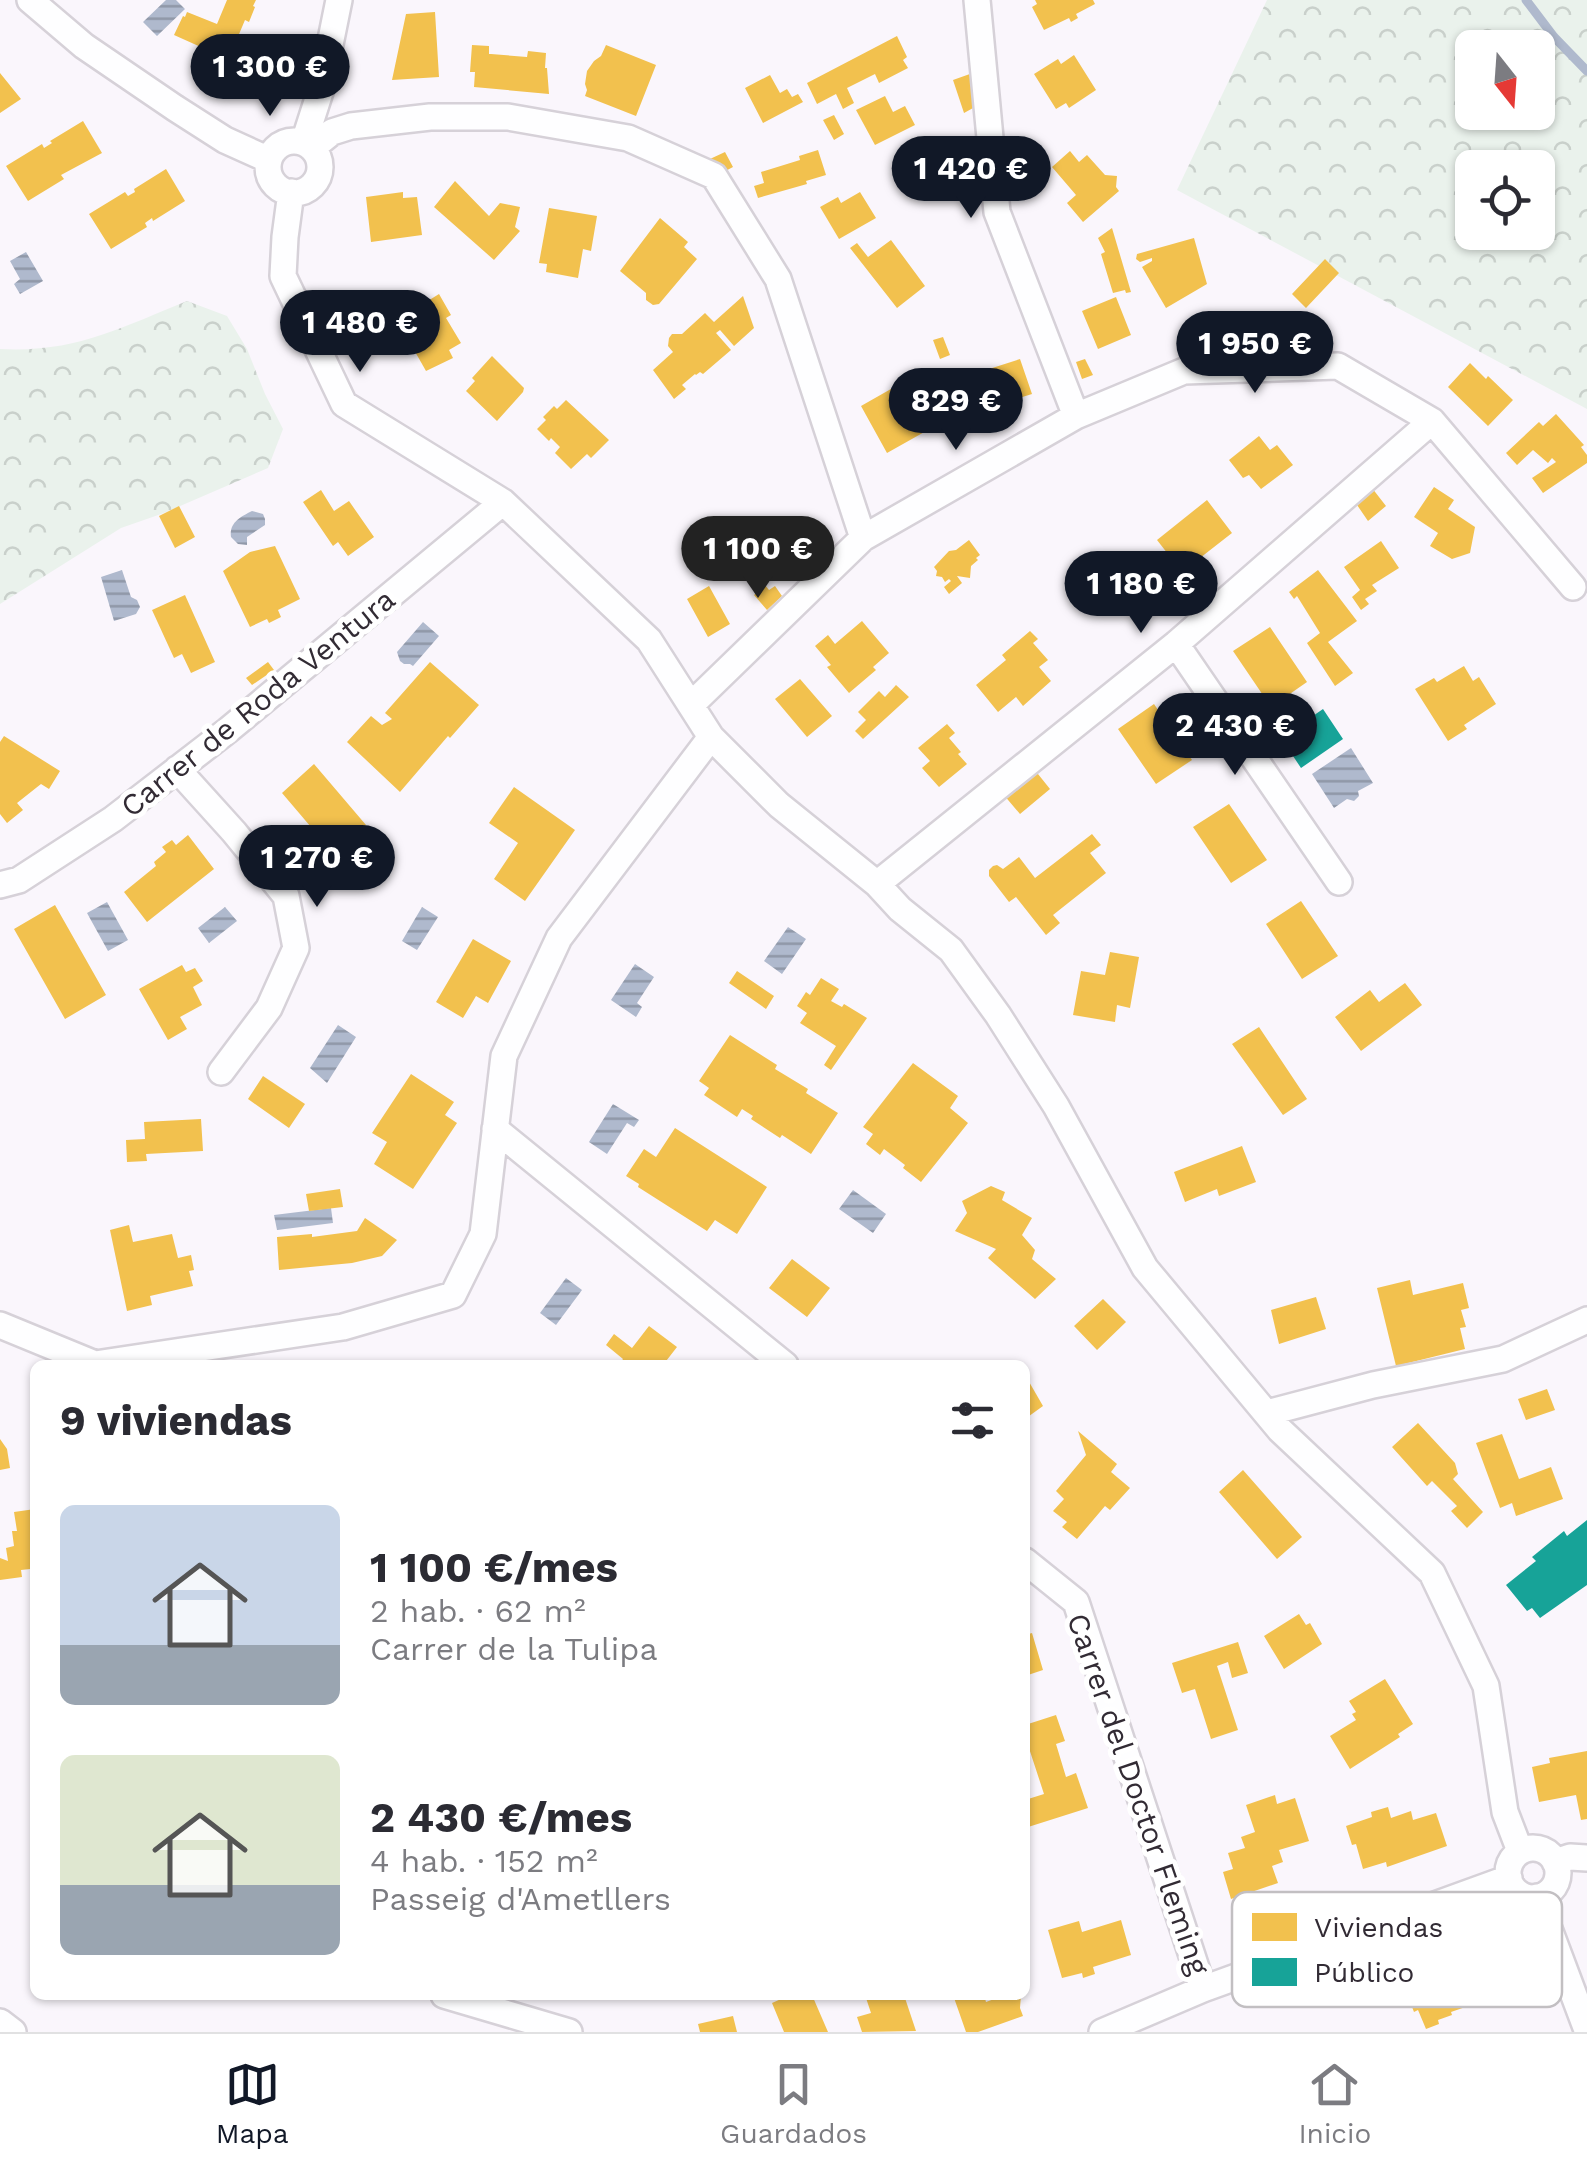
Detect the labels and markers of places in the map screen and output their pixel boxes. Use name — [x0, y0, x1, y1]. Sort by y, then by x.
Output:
pin: 1 300 € — [178, 34, 362, 119]
pin: 1 420 € — [879, 136, 1063, 221]
pin: 1 480 € — [268, 290, 452, 375]
pin: 1 950 € — [1163, 311, 1347, 396]
pin: 829 € — [886, 368, 1026, 453]
pin: 1 100 € — [666, 516, 850, 601]
pin: 1 180 € — [1049, 551, 1233, 636]
pin: 2 430 € — [1143, 693, 1327, 778]
pin: 1 270 € — [225, 825, 409, 910]

